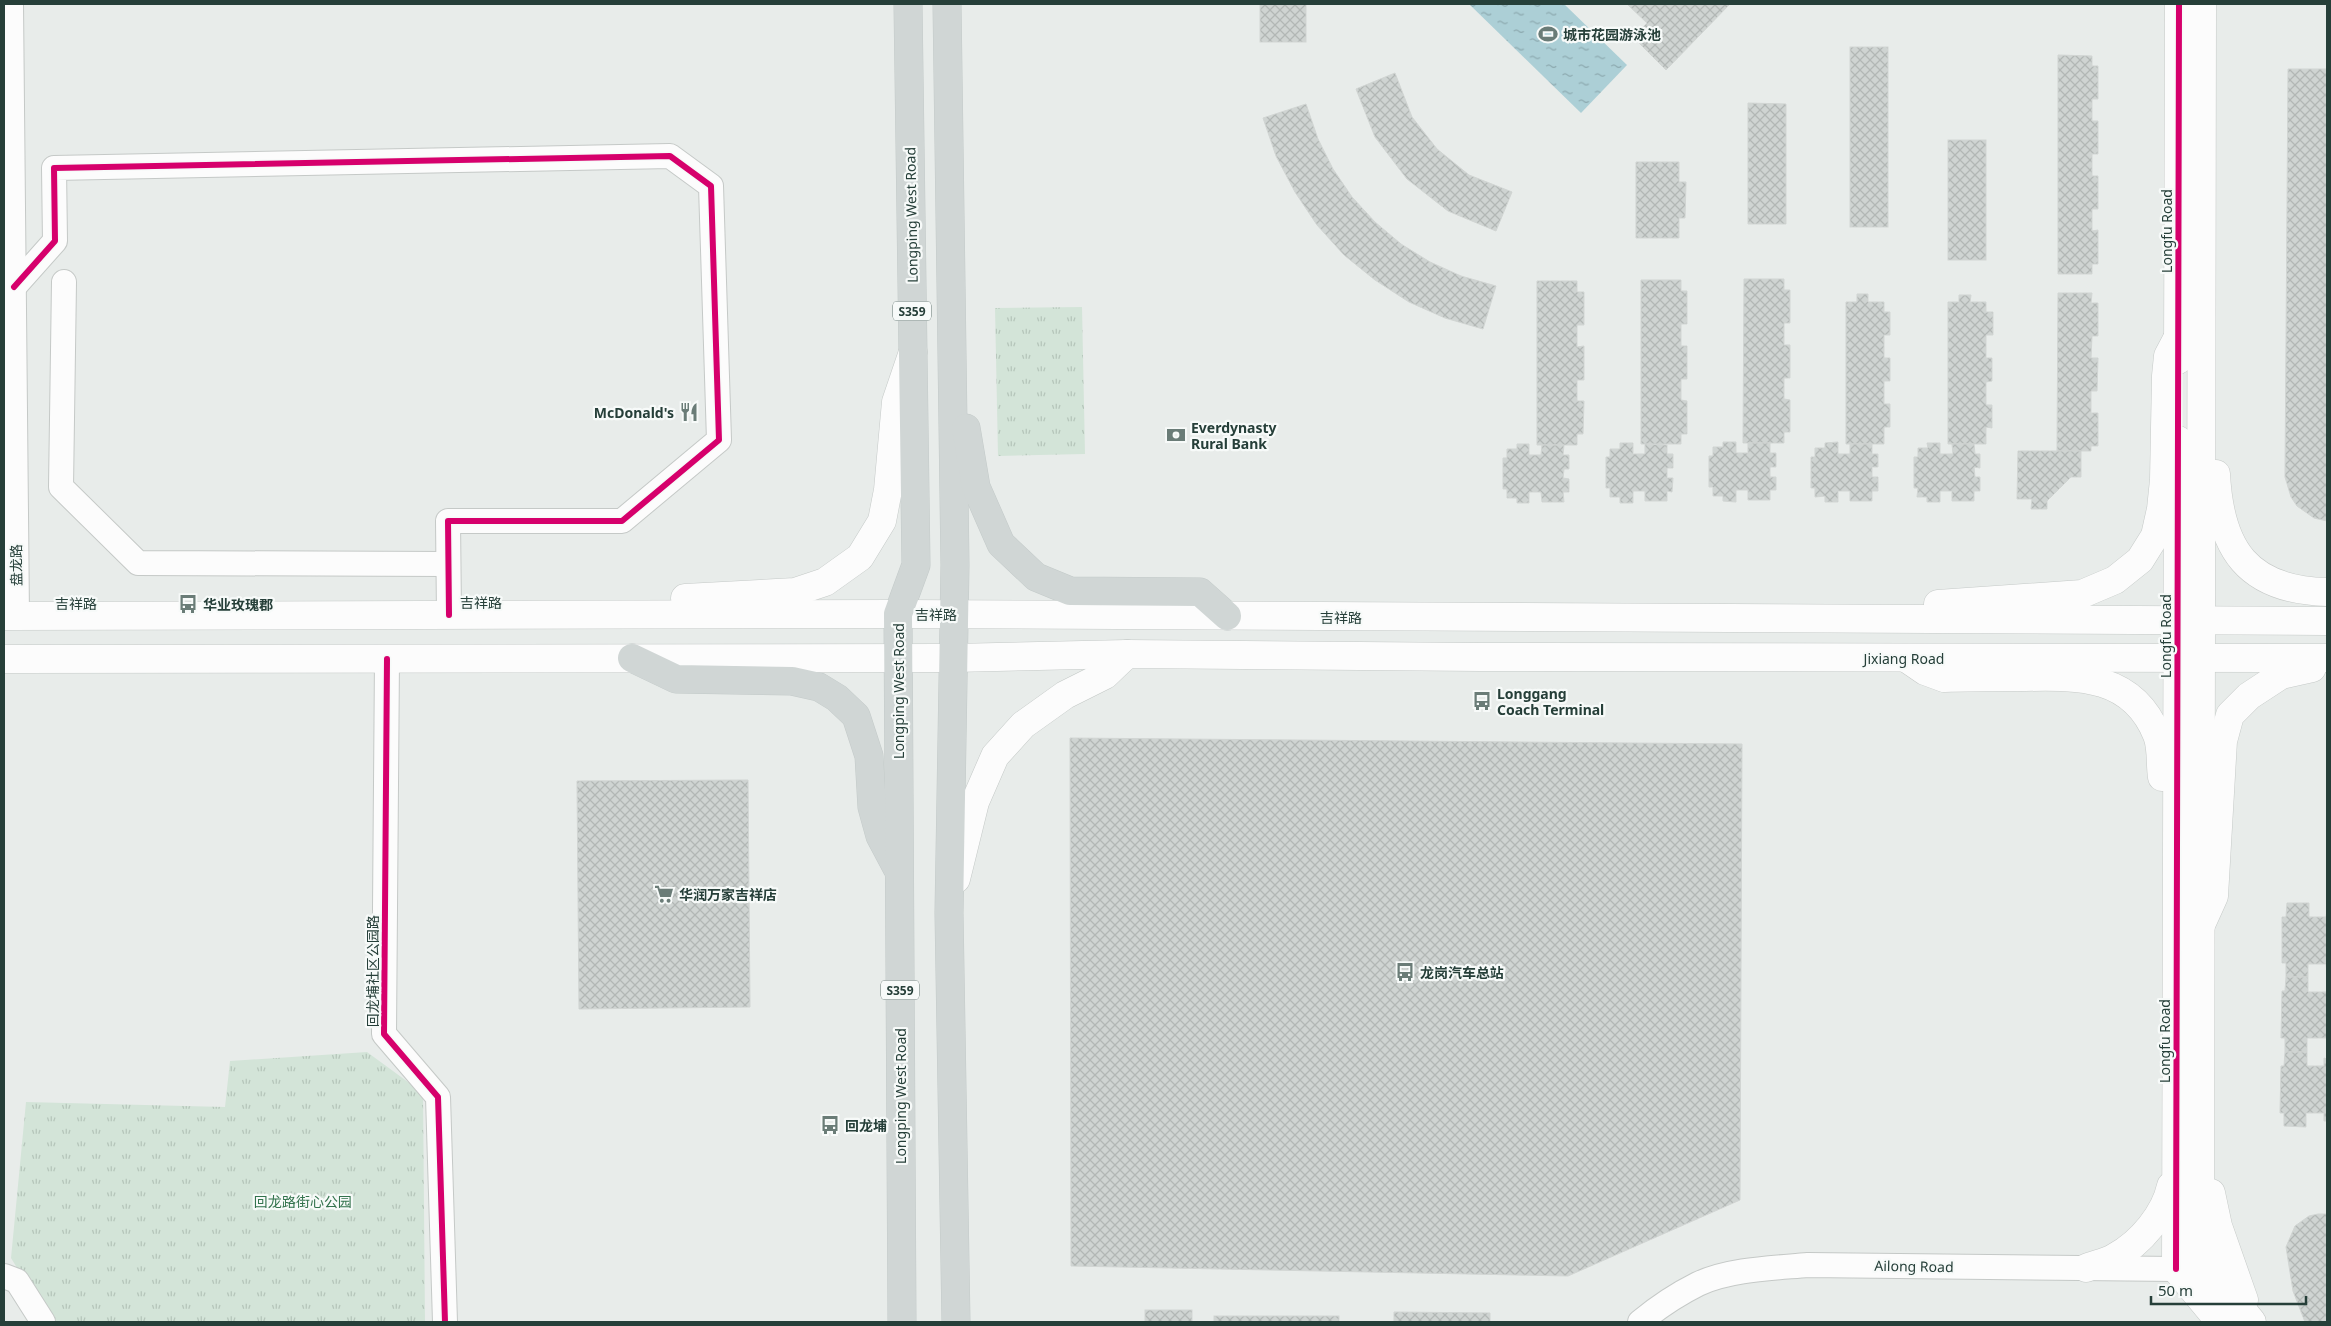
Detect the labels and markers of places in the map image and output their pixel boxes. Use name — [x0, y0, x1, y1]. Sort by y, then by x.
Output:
sports icon: 城市花园游泳池 — [1537, 23, 1559, 45]
place label: 城市花园游泳池 — [1563, 25, 1661, 44]
restaurant icon: McDonald's — [678, 401, 700, 423]
place label: McDonald's — [594, 403, 674, 422]
place label: Everdynasty Rural Bank — [1191, 418, 1277, 453]
bank icon: Everdynasty Rural Bank — [1165, 424, 1187, 446]
bus stop icon: 华业玫瑰郡 — [177, 593, 199, 615]
place label: 华业玫瑰郡 — [203, 595, 273, 614]
place label: Longgang Coach Terminal — [1497, 684, 1604, 719]
bus stop icon: Longgang Coach Terminal — [1471, 690, 1493, 712]
supermarket icon: 华润万家吉祥店 — [653, 883, 675, 905]
place label: 华润万家吉祥店 — [679, 885, 777, 904]
bus stop icon: 龙岗汽车总站 — [1394, 961, 1416, 983]
place label: 龙岗汽车总站 — [1420, 963, 1504, 982]
bus stop icon: 回龙埔 — [819, 1114, 841, 1136]
place label: 回龙埔 — [845, 1116, 887, 1135]

